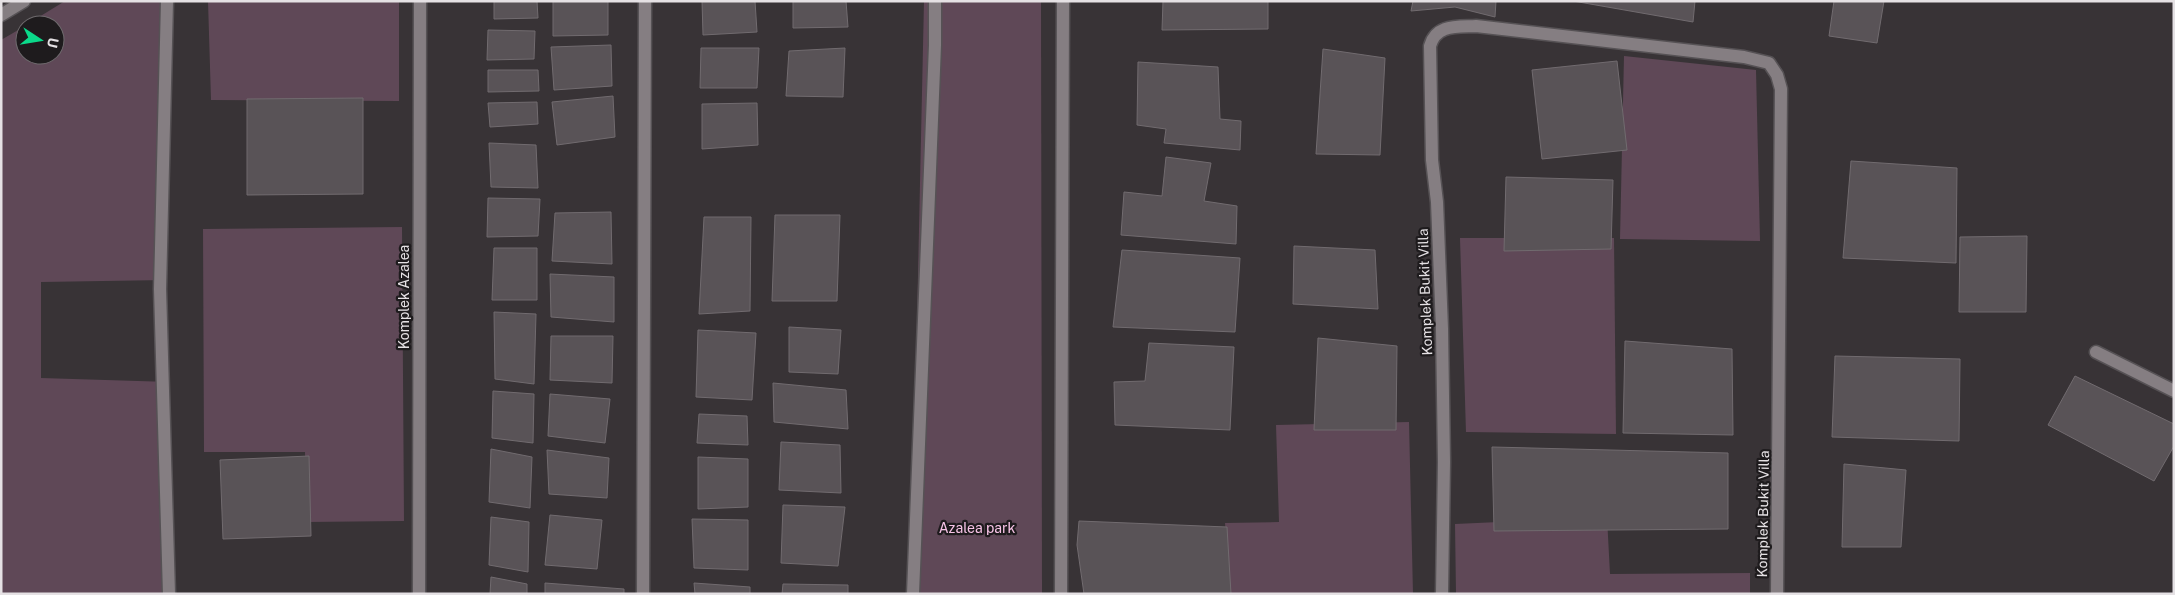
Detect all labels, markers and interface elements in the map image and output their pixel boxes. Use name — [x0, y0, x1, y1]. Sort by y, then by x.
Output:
north arrow — [15, 15, 65, 65]
text: U — [44, 36, 62, 49]
street label: Komplek Bukit Villa — [1415, 228, 1435, 356]
street label: Komplek Azalea — [396, 245, 412, 349]
street label: Komplek Bukit Villa — [1754, 450, 1772, 578]
park label: Azalea park — [939, 520, 1015, 536]

